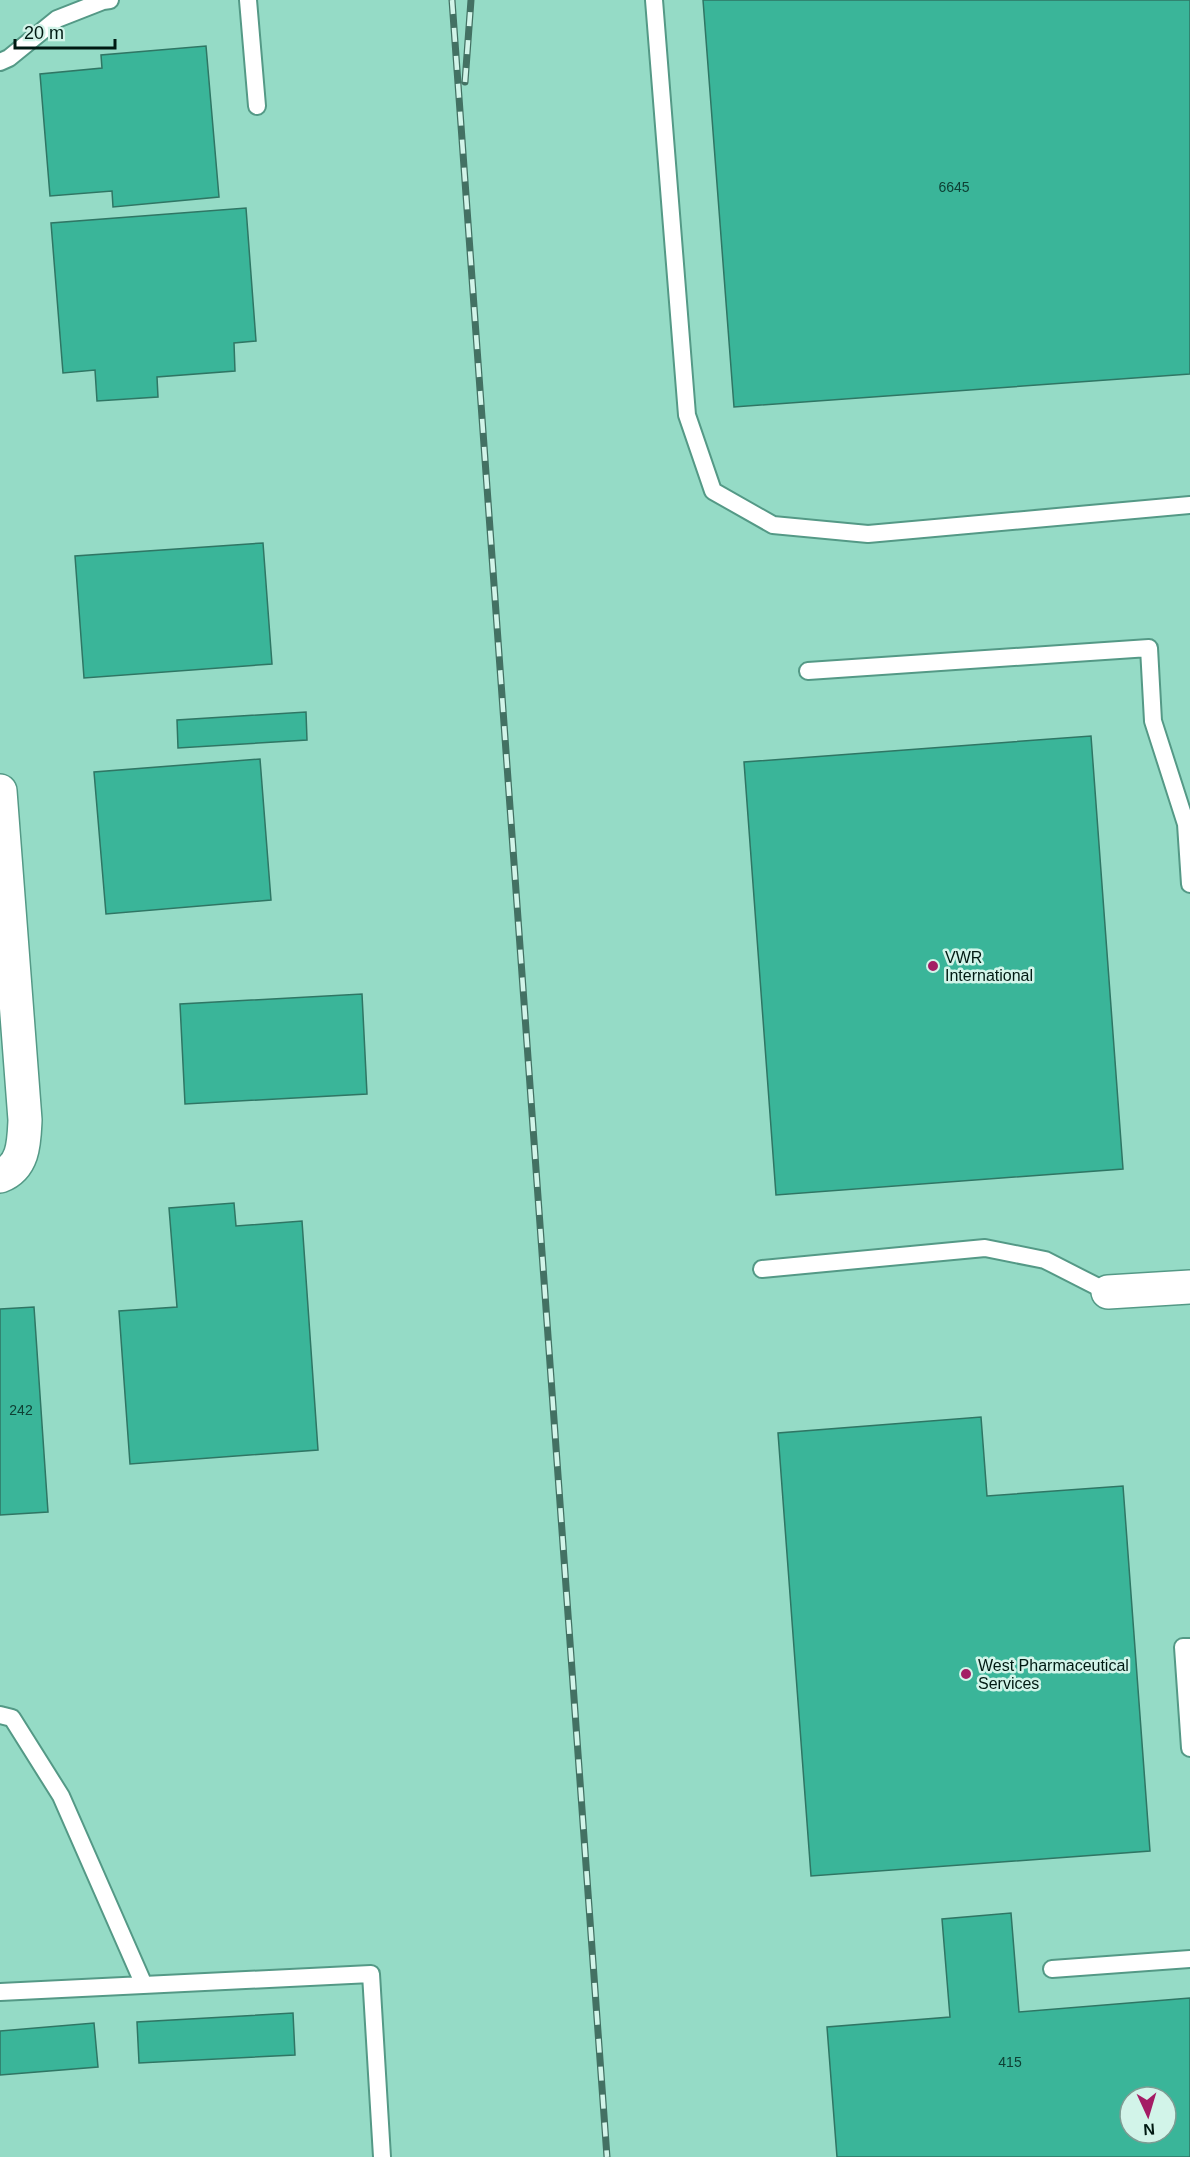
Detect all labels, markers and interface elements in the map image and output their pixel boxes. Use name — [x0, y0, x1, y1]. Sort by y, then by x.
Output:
scale bar — [15, 12, 116, 50]
text: 20 m — [24, 23, 64, 43]
house number: 6645 — [938, 179, 970, 195]
place label: VWR International — [945, 949, 1033, 984]
marker: VWR International — [926, 959, 940, 973]
house number: 242 — [9, 1402, 33, 1418]
place label: West Pharmaceutical Services — [978, 1657, 1129, 1692]
marker: West Pharmaceutical Services — [959, 1667, 973, 1681]
house number: 415 — [998, 2054, 1022, 2070]
north arrow — [1118, 2085, 1178, 2145]
text: N — [1143, 2121, 1155, 2138]

